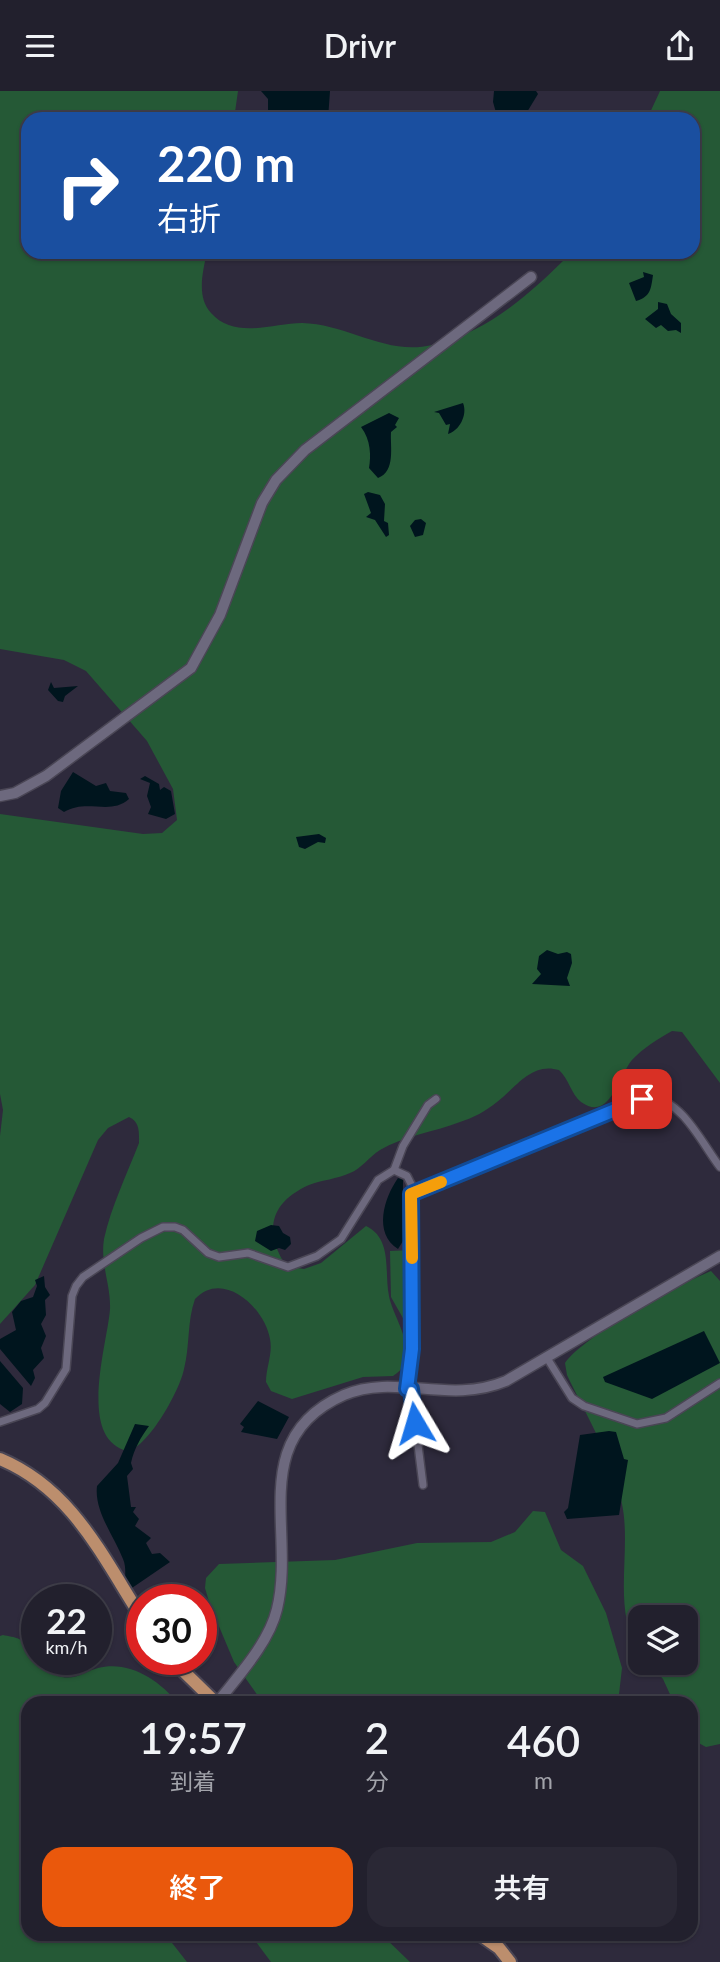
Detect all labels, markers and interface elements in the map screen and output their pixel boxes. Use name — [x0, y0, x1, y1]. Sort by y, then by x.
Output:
text: Drivr — [324, 26, 396, 65]
icon: menu — [21, 27, 59, 65]
icon: share — [661, 27, 699, 65]
text: 220 m — [157, 134, 295, 192]
icon: right — [42, 140, 133, 231]
text: 右折 — [157, 198, 221, 237]
pin — [612, 1069, 672, 1129]
icon: arrive — [623, 1080, 661, 1118]
position arrow — [378, 1386, 452, 1460]
speed limit sign: 30 — [126, 1584, 217, 1675]
text: 22 — [46, 1599, 87, 1641]
map controls — [628, 1605, 698, 1675]
button: layers — [628, 1605, 698, 1675]
text: km/h — [45, 1636, 88, 1658]
text: 19:57 — [139, 1713, 247, 1763]
text: 2 — [365, 1713, 389, 1763]
text: 460 — [507, 1716, 580, 1766]
text: m — [534, 1766, 553, 1794]
text: 到着 — [170, 1767, 216, 1795]
text: 分 — [365, 1767, 388, 1795]
button: 終了 — [42, 1847, 353, 1927]
button: 共有 — [367, 1847, 677, 1927]

